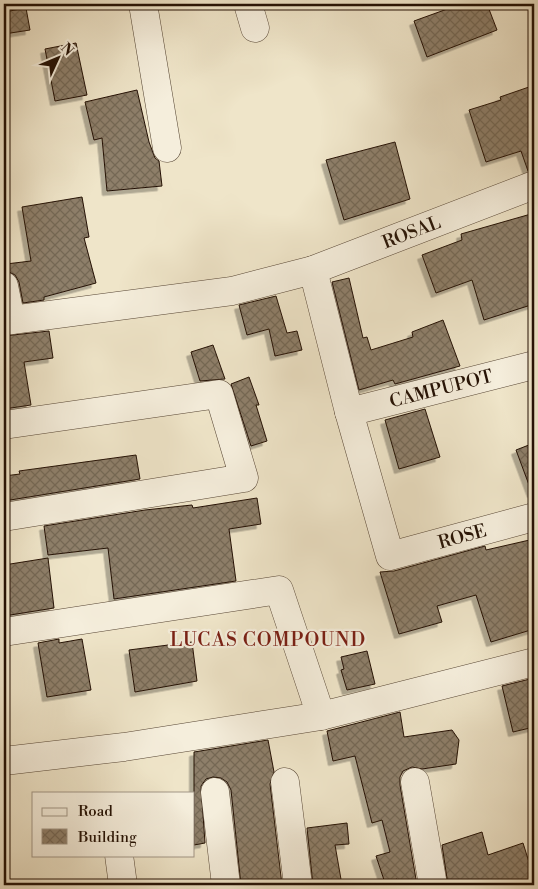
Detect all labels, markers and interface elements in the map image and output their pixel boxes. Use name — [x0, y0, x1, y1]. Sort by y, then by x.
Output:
north arrow — [32, 32, 82, 82]
text: N — [56, 39, 77, 60]
street label: ROSAL — [379, 211, 444, 254]
street label: CAMPUPOT — [387, 364, 495, 413]
street label: ROSE — [435, 519, 489, 554]
district label: LUCAS COMPOUND — [170, 628, 366, 652]
legend — [32, 792, 195, 856]
text: Road — [78, 802, 113, 821]
text: Building — [77, 828, 137, 847]

